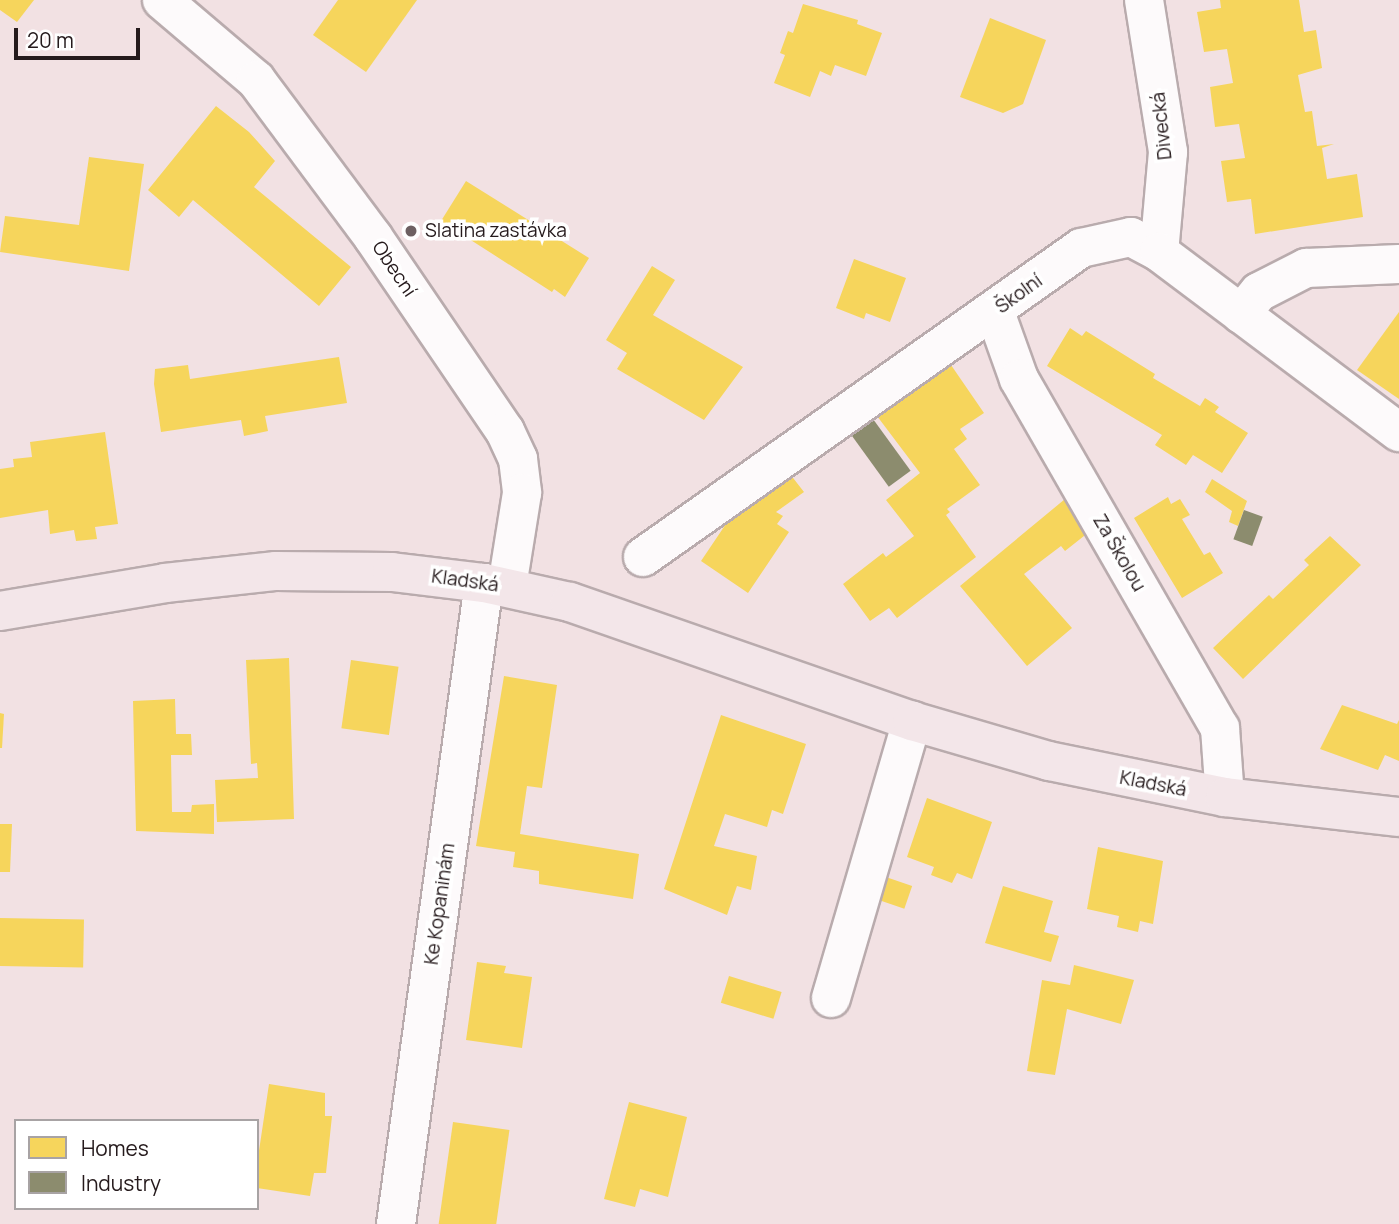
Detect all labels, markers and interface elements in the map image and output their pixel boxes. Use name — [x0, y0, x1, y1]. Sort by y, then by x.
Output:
scale bar — [18, 14, 144, 58]
text: 20 m — [27, 26, 74, 54]
street label: Divecká — [1147, 91, 1177, 161]
place label: Slatina zastávka — [425, 220, 567, 242]
marker: Slatina zastávka — [403, 223, 419, 239]
street label: Obecní — [367, 237, 421, 301]
street label: Školní — [991, 269, 1047, 319]
street label: Za Školou — [1088, 510, 1150, 596]
street label: Kladská — [430, 565, 500, 597]
street label: Kladská — [1118, 766, 1188, 802]
street label: Ke Kopaninám — [420, 842, 460, 966]
legend — [14, 1119, 259, 1210]
text: Homes — [81, 1134, 149, 1162]
text: Industry — [81, 1169, 161, 1197]

